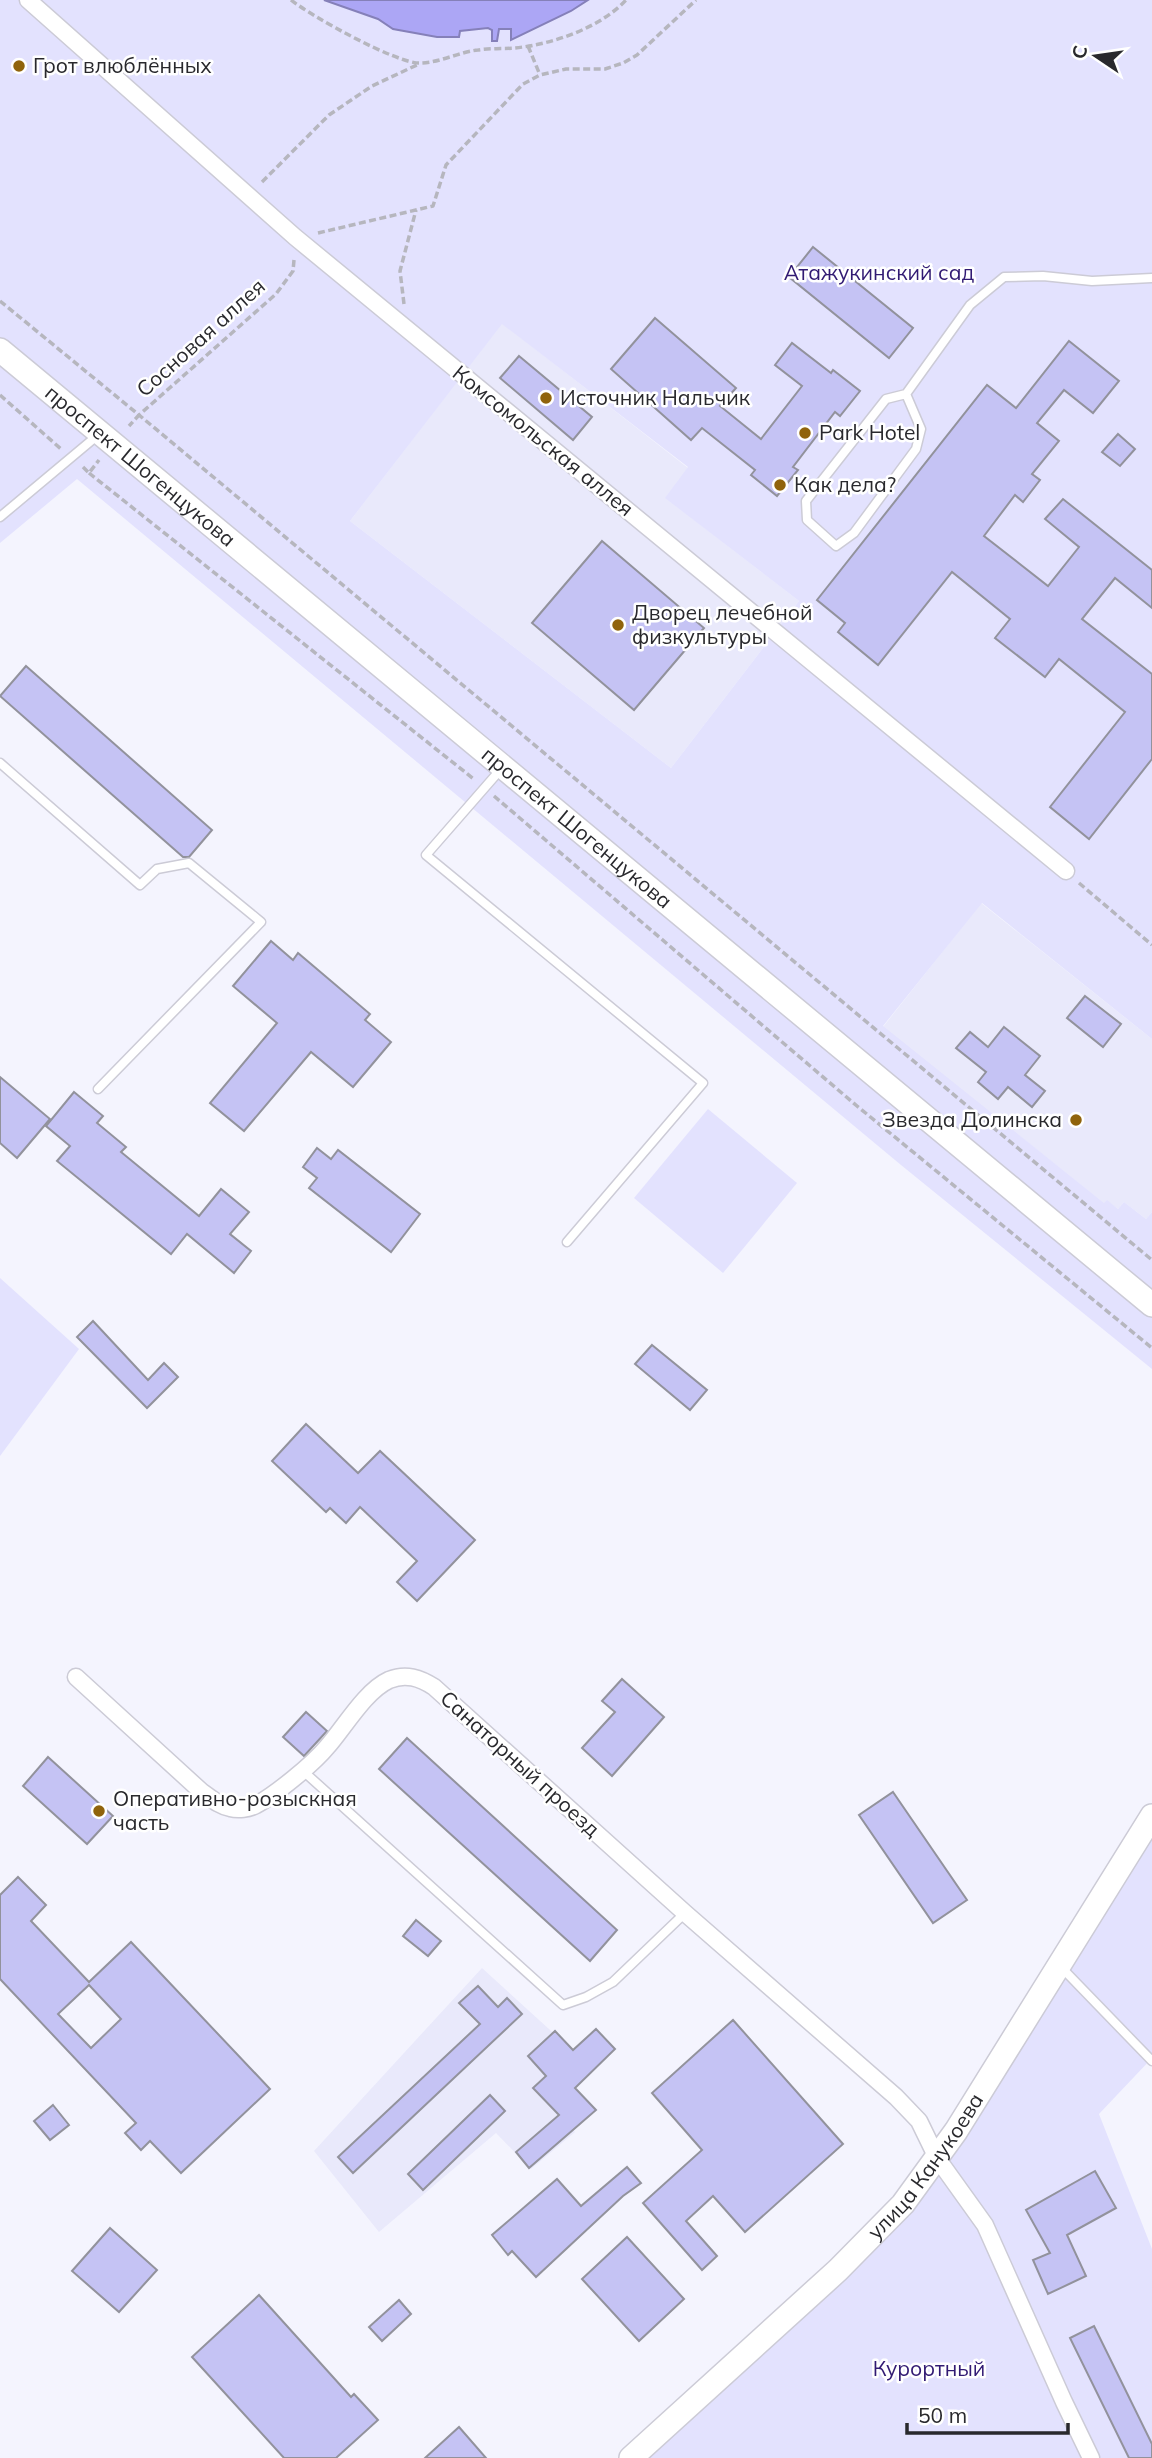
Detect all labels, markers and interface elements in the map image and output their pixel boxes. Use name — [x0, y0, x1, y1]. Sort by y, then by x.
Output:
north arrow — [1061, 21, 1131, 91]
text: С — [1066, 43, 1093, 61]
place label: Грот влюблённых — [33, 52, 212, 78]
marker: Грот влюблённых — [11, 58, 27, 74]
park label: Атажукинский сад — [784, 259, 974, 285]
street label: Сосновая аллея — [131, 273, 270, 402]
street label: Комсомольская аллея — [448, 359, 639, 521]
street label: проспект Шогенцукова — [40, 379, 241, 552]
place label: Источник Нальчик — [560, 384, 751, 410]
marker: Источник Нальчик — [538, 390, 554, 406]
place label: Park Hotel — [819, 419, 920, 445]
marker: Park Hotel — [797, 425, 813, 441]
place label: Как дела? — [794, 471, 896, 497]
marker: Как дела? — [772, 477, 788, 493]
place label: Дворец лечебной физкультуры — [632, 599, 812, 649]
marker: Дворец лечебной физкультуры — [610, 617, 626, 633]
street label: проспект Шогенцукова — [477, 741, 678, 914]
place label: Звезда Долинска — [882, 1106, 1062, 1132]
marker: Звезда Долинска — [1068, 1112, 1084, 1128]
street label: Санаторный проезд — [435, 1685, 606, 1842]
place label: Оперативно-розыскная часть — [113, 1785, 357, 1835]
marker: Оперативно-розыскная часть — [91, 1803, 107, 1819]
street label: улица Канукоева — [862, 2088, 988, 2244]
park label: Курортный — [873, 2355, 985, 2381]
scale bar — [907, 2392, 1068, 2436]
text: 50 m — [918, 2402, 967, 2428]

